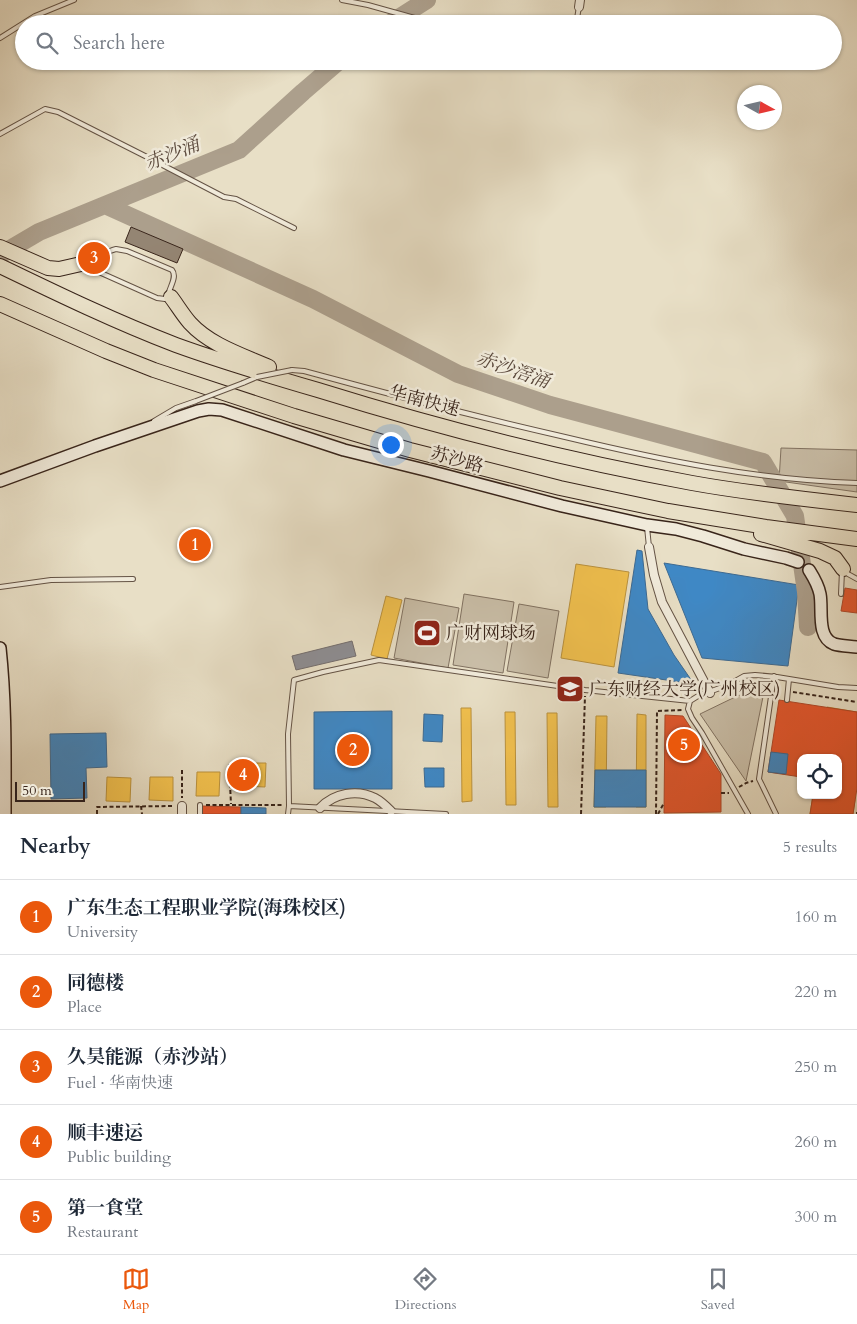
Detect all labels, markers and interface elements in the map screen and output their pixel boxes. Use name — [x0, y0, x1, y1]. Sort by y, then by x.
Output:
search box — [15, 15, 842, 70]
icon: search — [33, 29, 61, 57]
text: Search here — [73, 30, 165, 56]
north arrow — [737, 85, 782, 130]
water label: 赤沙涌 — [141, 131, 205, 177]
pin: 3 — [78, 239, 110, 277]
water label: 赤沙滘涌 — [473, 345, 555, 395]
street label: 华南快速 — [386, 380, 462, 422]
your location — [378, 432, 404, 458]
street label: 苏沙路 — [428, 441, 486, 479]
pin: 1 — [179, 526, 211, 564]
sports icon: 广财网球场 — [412, 618, 442, 648]
place label: 广财网球场 — [446, 621, 536, 646]
school or university icon: 广东财经大学(广州校区) — [555, 674, 585, 704]
place label: 广东财经大学(广州校区) — [589, 677, 780, 702]
pin: 5 — [668, 726, 700, 764]
pin: 2 — [337, 731, 369, 769]
map controls — [797, 754, 842, 799]
button: locate — [797, 754, 842, 799]
pin: 4 — [227, 756, 259, 794]
scale bar — [15, 779, 85, 802]
text: 50 m — [22, 781, 52, 800]
text: Nearby — [20, 832, 91, 861]
text: 5 results — [783, 836, 837, 858]
text: 广东生态工程职业学院(海珠校区) — [67, 895, 346, 921]
text: 1 — [32, 906, 40, 928]
text: 160 m — [795, 906, 837, 928]
text: University — [67, 921, 138, 943]
text: 同德楼 — [67, 970, 124, 996]
text: 2 — [32, 981, 40, 1003]
text: 220 m — [795, 981, 837, 1003]
text: Place — [67, 996, 102, 1018]
text: 久昊能源（赤沙站） — [67, 1044, 238, 1070]
text: 3 — [32, 1056, 40, 1078]
text: 250 m — [795, 1056, 837, 1078]
text: Fuel · 华南快速 — [67, 1072, 173, 1094]
text: 顺丰速运 — [67, 1120, 143, 1146]
text: 4 — [32, 1131, 40, 1153]
text: 260 m — [795, 1131, 837, 1153]
text: Public building — [67, 1146, 171, 1168]
text: 第一食堂 — [67, 1195, 143, 1221]
text: 5 — [32, 1206, 40, 1228]
text: 300 m — [795, 1206, 837, 1228]
text: Restaurant — [67, 1221, 138, 1243]
tab: Map — [122, 1265, 150, 1314]
tab: Directions — [395, 1265, 456, 1314]
tab: Saved — [701, 1265, 735, 1314]

